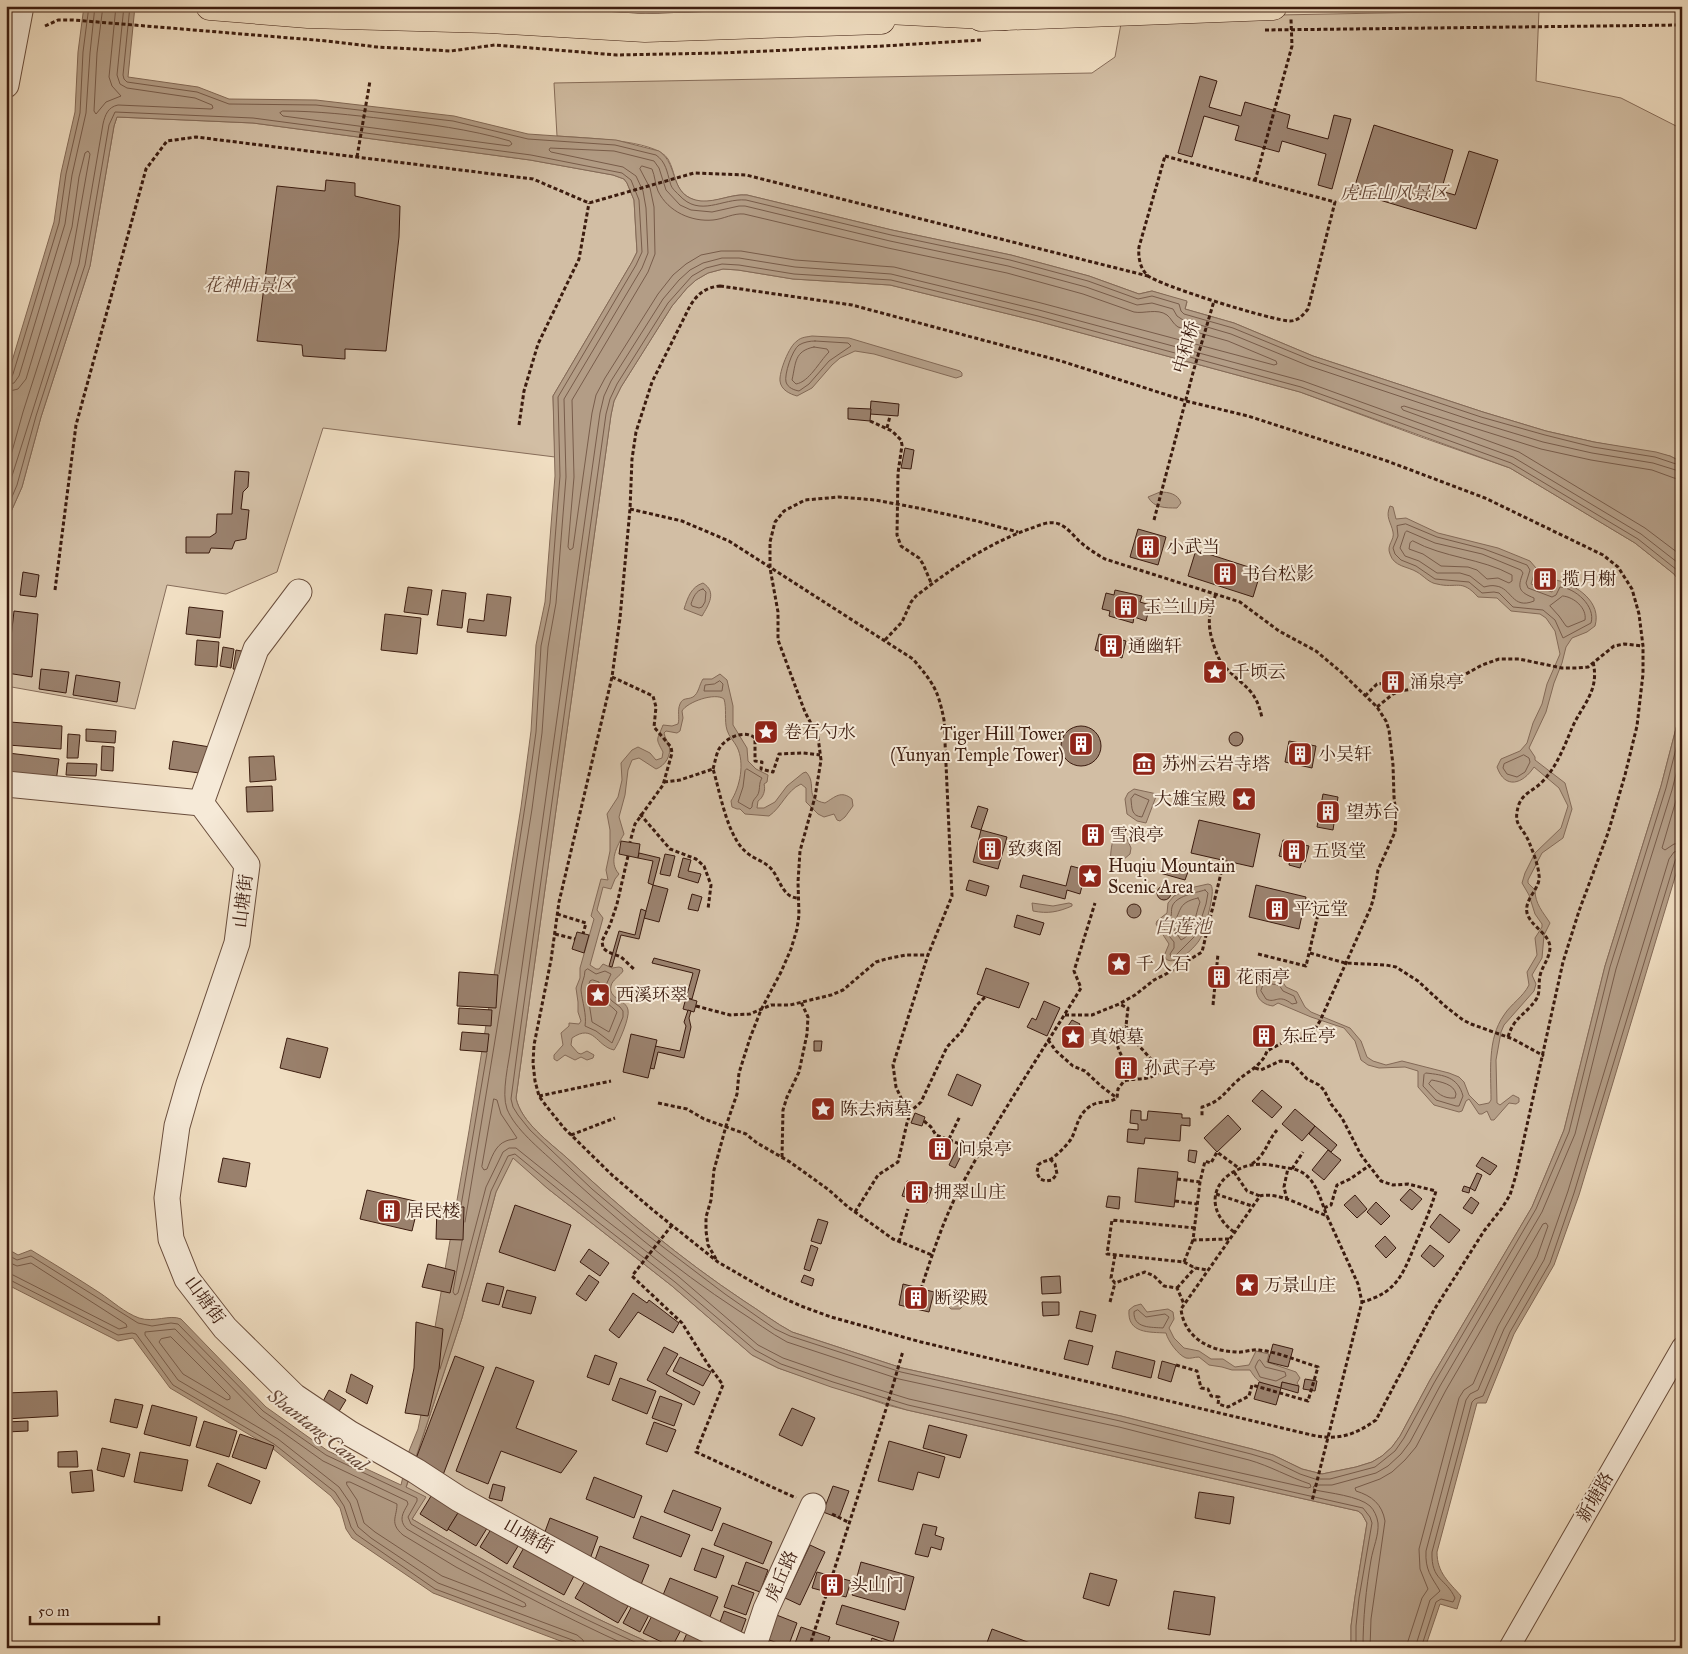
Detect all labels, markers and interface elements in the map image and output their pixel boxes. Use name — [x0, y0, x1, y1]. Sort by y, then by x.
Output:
park label: 虎丘山风景区 — [1340, 182, 1450, 204]
park label: 花神庙景区 — [204, 274, 296, 296]
street label: 中和桥 — [1168, 318, 1204, 376]
building icon: 小武当 — [1135, 534, 1161, 560]
place label: 小武当 — [1166, 536, 1220, 558]
building icon: 书台松影 — [1212, 561, 1238, 587]
place label: 书台松影 — [1242, 563, 1314, 585]
building icon: 揽月榭 — [1532, 566, 1558, 592]
place label: 揽月榭 — [1562, 568, 1616, 590]
building icon: 玉兰山房 — [1113, 594, 1139, 620]
place label: 玉兰山房 — [1144, 596, 1216, 618]
building icon: 通幽轩 — [1098, 633, 1124, 659]
place label: 通幽轩 — [1128, 635, 1182, 657]
place icon: 千顷云 — [1202, 659, 1228, 685]
place label: 千顷云 — [1232, 661, 1286, 683]
building icon: 涌泉亭 — [1380, 669, 1406, 695]
place label: 涌泉亭 — [1410, 671, 1464, 693]
place icon: 卷石勺水 — [753, 719, 779, 745]
place label: 卷石勺水 — [784, 721, 856, 743]
place label: Tiger Hill Tower (Yunyan Temple Tower) — [890, 723, 1064, 767]
building icon: Tiger Hill Tower (Yunyan Temple Tower) — [1068, 731, 1094, 757]
building icon: 小吴轩 — [1287, 741, 1313, 767]
place label: 小吴轩 — [1318, 743, 1372, 765]
museum icon: 苏州云岩寺塔 — [1131, 751, 1157, 777]
place label: 苏州云岩寺塔 — [1162, 753, 1270, 775]
place icon: 大雄宝殿 — [1231, 786, 1257, 812]
place label: 大雄宝殿 — [1154, 788, 1226, 810]
building icon: 望苏台 — [1315, 799, 1341, 825]
place label: 望苏台 — [1346, 801, 1400, 823]
building icon: 雪浪亭 — [1080, 822, 1106, 848]
place label: 雪浪亭 — [1110, 824, 1164, 846]
building icon: 致爽阁 — [977, 836, 1003, 862]
place label: 致爽阁 — [1008, 838, 1062, 860]
building icon: 五贤堂 — [1281, 838, 1307, 864]
place label: 五贤堂 — [1312, 840, 1366, 862]
place label: Huqiu Mountain Scenic Area — [1108, 855, 1236, 898]
place icon: Huqiu Mountain Scenic Area — [1077, 863, 1103, 889]
street label: 山塘街 — [229, 873, 257, 929]
building icon: 平远堂 — [1264, 896, 1290, 922]
place label: 平远堂 — [1294, 898, 1348, 920]
water label: 白莲池 — [1154, 915, 1213, 938]
place icon: 千人石 — [1106, 951, 1132, 977]
place label: 千人石 — [1136, 953, 1190, 975]
building icon: 花雨亭 — [1206, 964, 1232, 990]
place label: 花雨亭 — [1236, 966, 1290, 988]
place icon: 西溪环翠 — [585, 982, 611, 1008]
place label: 西溪环翠 — [616, 984, 688, 1006]
building icon: 东丘亭 — [1251, 1023, 1277, 1049]
place icon: 真娘墓 — [1060, 1024, 1086, 1050]
place label: 东丘亭 — [1282, 1025, 1336, 1047]
place label: 真娘墓 — [1090, 1026, 1144, 1048]
building icon: 孙武子亭 — [1113, 1055, 1139, 1081]
place label: 孙武子亭 — [1144, 1057, 1216, 1079]
place icon: 陈去病墓 — [810, 1096, 836, 1122]
place label: 陈去病墓 — [840, 1098, 912, 1120]
building icon: 问泉亭 — [927, 1136, 953, 1162]
place label: 问泉亭 — [958, 1138, 1012, 1160]
building icon: 拥翠山庄 — [904, 1179, 930, 1205]
place label: 拥翠山庄 — [934, 1181, 1006, 1203]
building icon: 居民楼 — [376, 1198, 402, 1224]
place label: 居民楼 — [406, 1200, 460, 1222]
street label: 山塘街 — [180, 1272, 230, 1328]
place icon: 万景山庄 — [1234, 1272, 1260, 1298]
place label: 万景山庄 — [1264, 1274, 1336, 1296]
building icon: 断梁殿 — [903, 1285, 929, 1311]
place label: 断梁殿 — [934, 1287, 988, 1309]
water label: Shantang Canal — [263, 1383, 374, 1477]
street label: 新塘路 — [1572, 1468, 1618, 1526]
street label: 山塘街 — [500, 1513, 558, 1559]
street label: 虎丘路 — [760, 1547, 802, 1605]
building icon: 头山门 — [819, 1572, 845, 1598]
place label: 头山门 — [850, 1574, 904, 1596]
scale bar — [30, 1594, 159, 1626]
text: 50 m — [38, 1602, 70, 1620]

